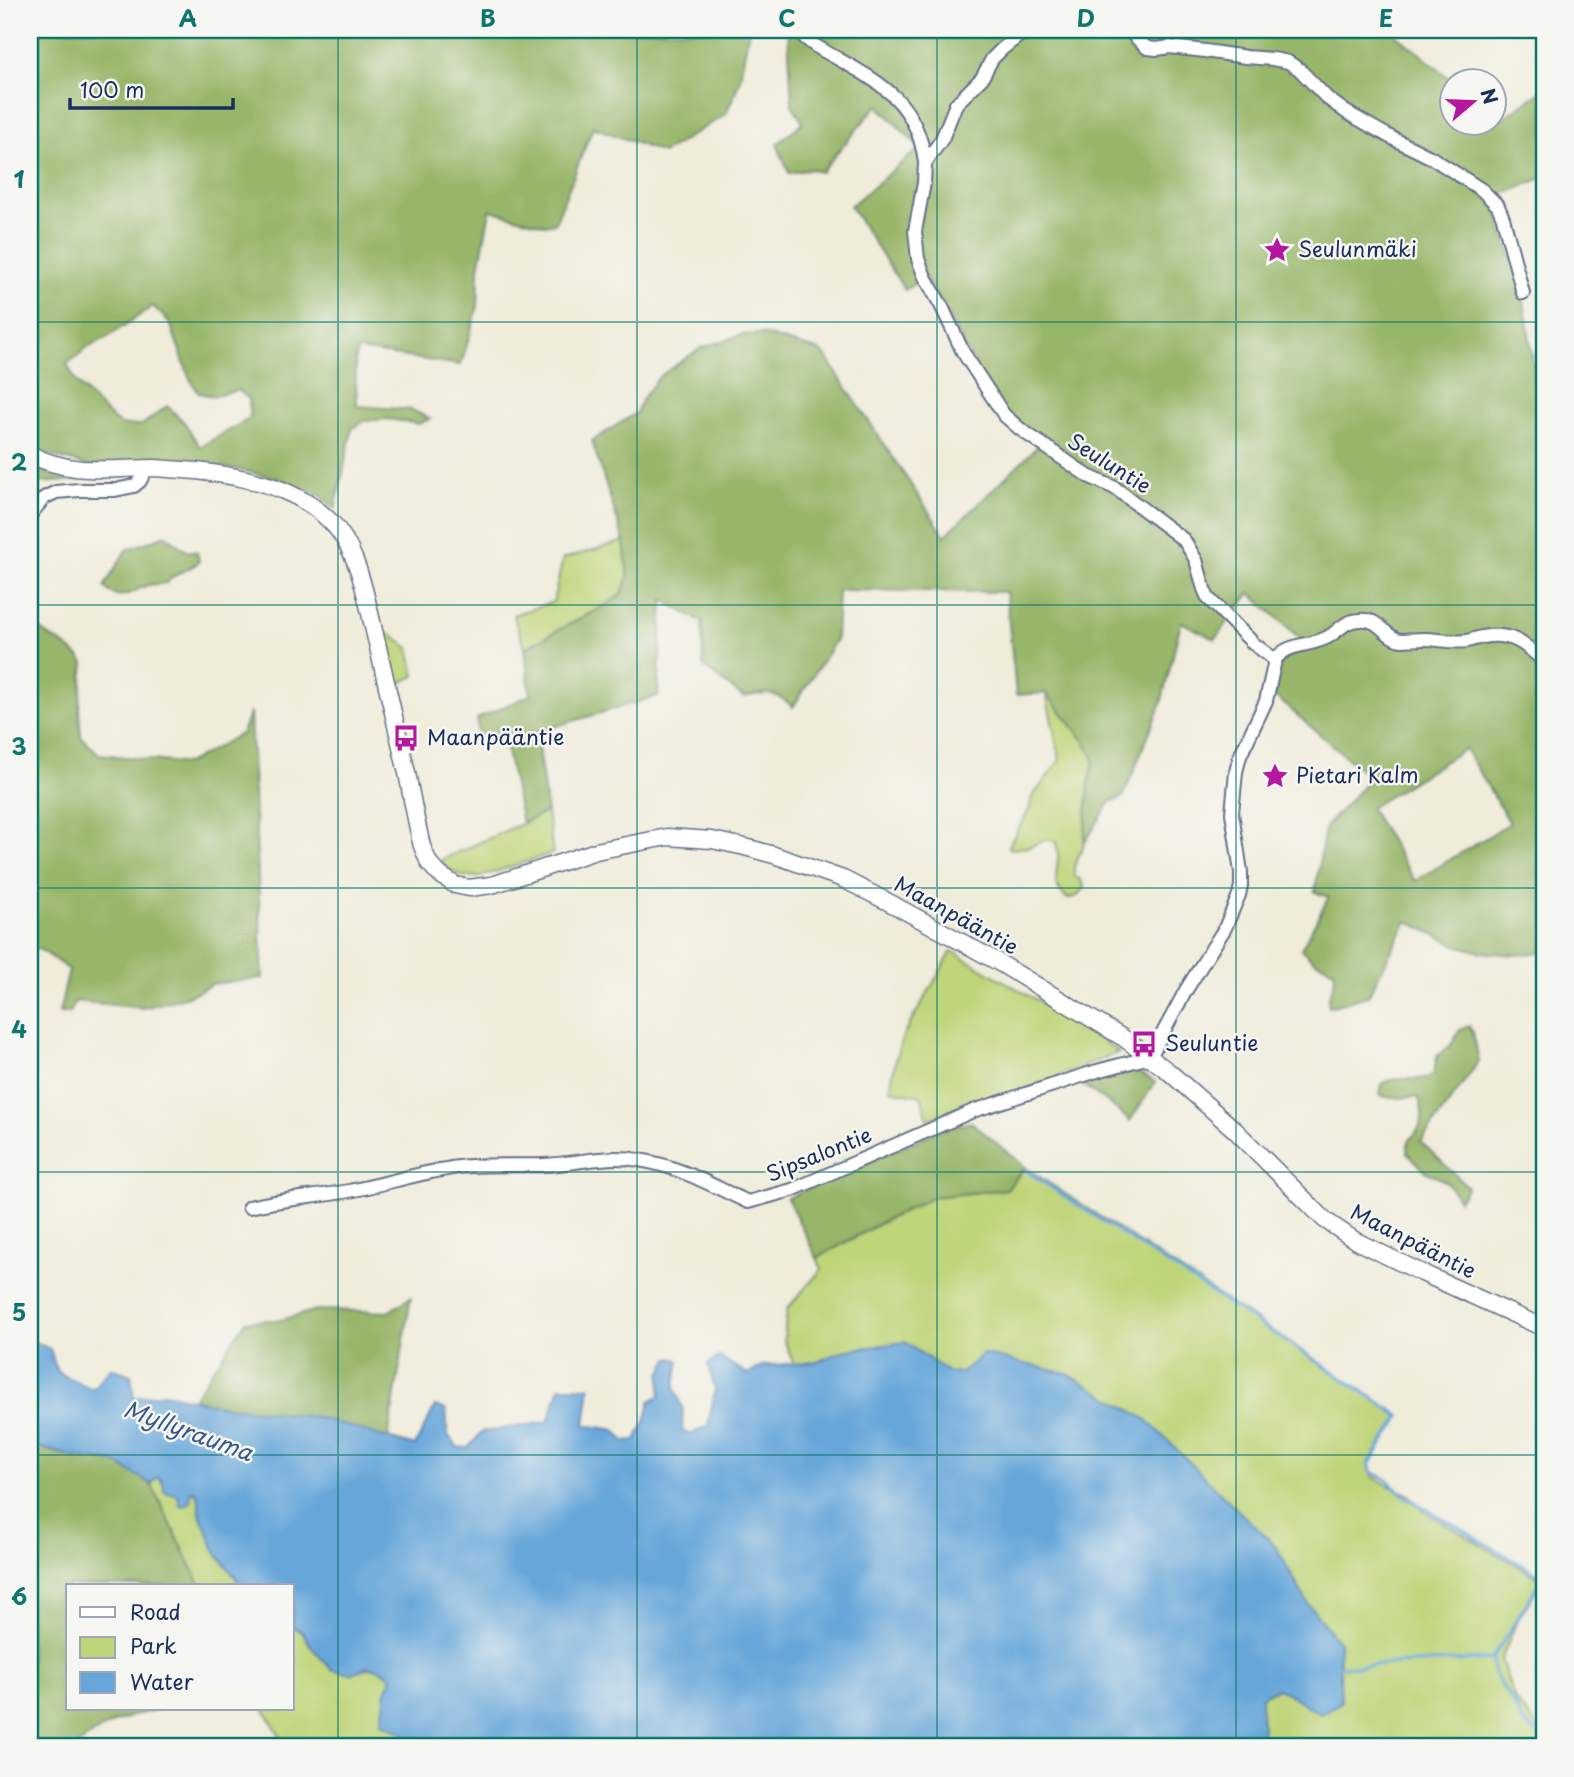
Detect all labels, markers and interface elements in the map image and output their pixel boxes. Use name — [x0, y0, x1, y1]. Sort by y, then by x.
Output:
text: A — [179, 0, 197, 35]
text: B — [480, 0, 496, 35]
text: C — [778, 0, 796, 35]
text: D — [1077, 0, 1095, 35]
text: E — [1379, 0, 1393, 35]
scale bar — [70, 66, 233, 110]
north arrow — [1438, 66, 1508, 136]
text: 100 m — [80, 73, 144, 105]
text: N — [1474, 84, 1506, 108]
text: 1 — [14, 161, 25, 196]
place label: Seulunmäki — [1298, 232, 1417, 264]
place icon: Seulunmäki — [1262, 235, 1292, 265]
street label: Seuluntie — [1062, 424, 1158, 501]
text: 2 — [11, 444, 27, 479]
place label: Maanpääntie — [427, 720, 564, 752]
bus stop icon: Maanpääntie — [391, 723, 421, 753]
text: 3 — [11, 728, 27, 763]
place label: Pietari Kalm — [1296, 758, 1419, 790]
place icon: Pietari Kalm — [1260, 761, 1290, 791]
street label: Maanpääntie — [889, 867, 1025, 962]
text: 4 — [11, 1011, 27, 1046]
place label: Seuluntie — [1165, 1026, 1259, 1058]
bus stop icon: Seuluntie — [1129, 1029, 1159, 1059]
street label: Sipsalontie — [761, 1117, 876, 1189]
street label: Maanpääntie — [1345, 1195, 1482, 1286]
text: 5 — [12, 1294, 26, 1329]
water label: Myllyrauma — [119, 1390, 259, 1469]
text: 6 — [11, 1578, 27, 1613]
legend — [66, 1584, 294, 1710]
text: Road — [130, 1595, 181, 1627]
text: Park — [130, 1629, 177, 1661]
text: Water — [130, 1665, 194, 1697]

